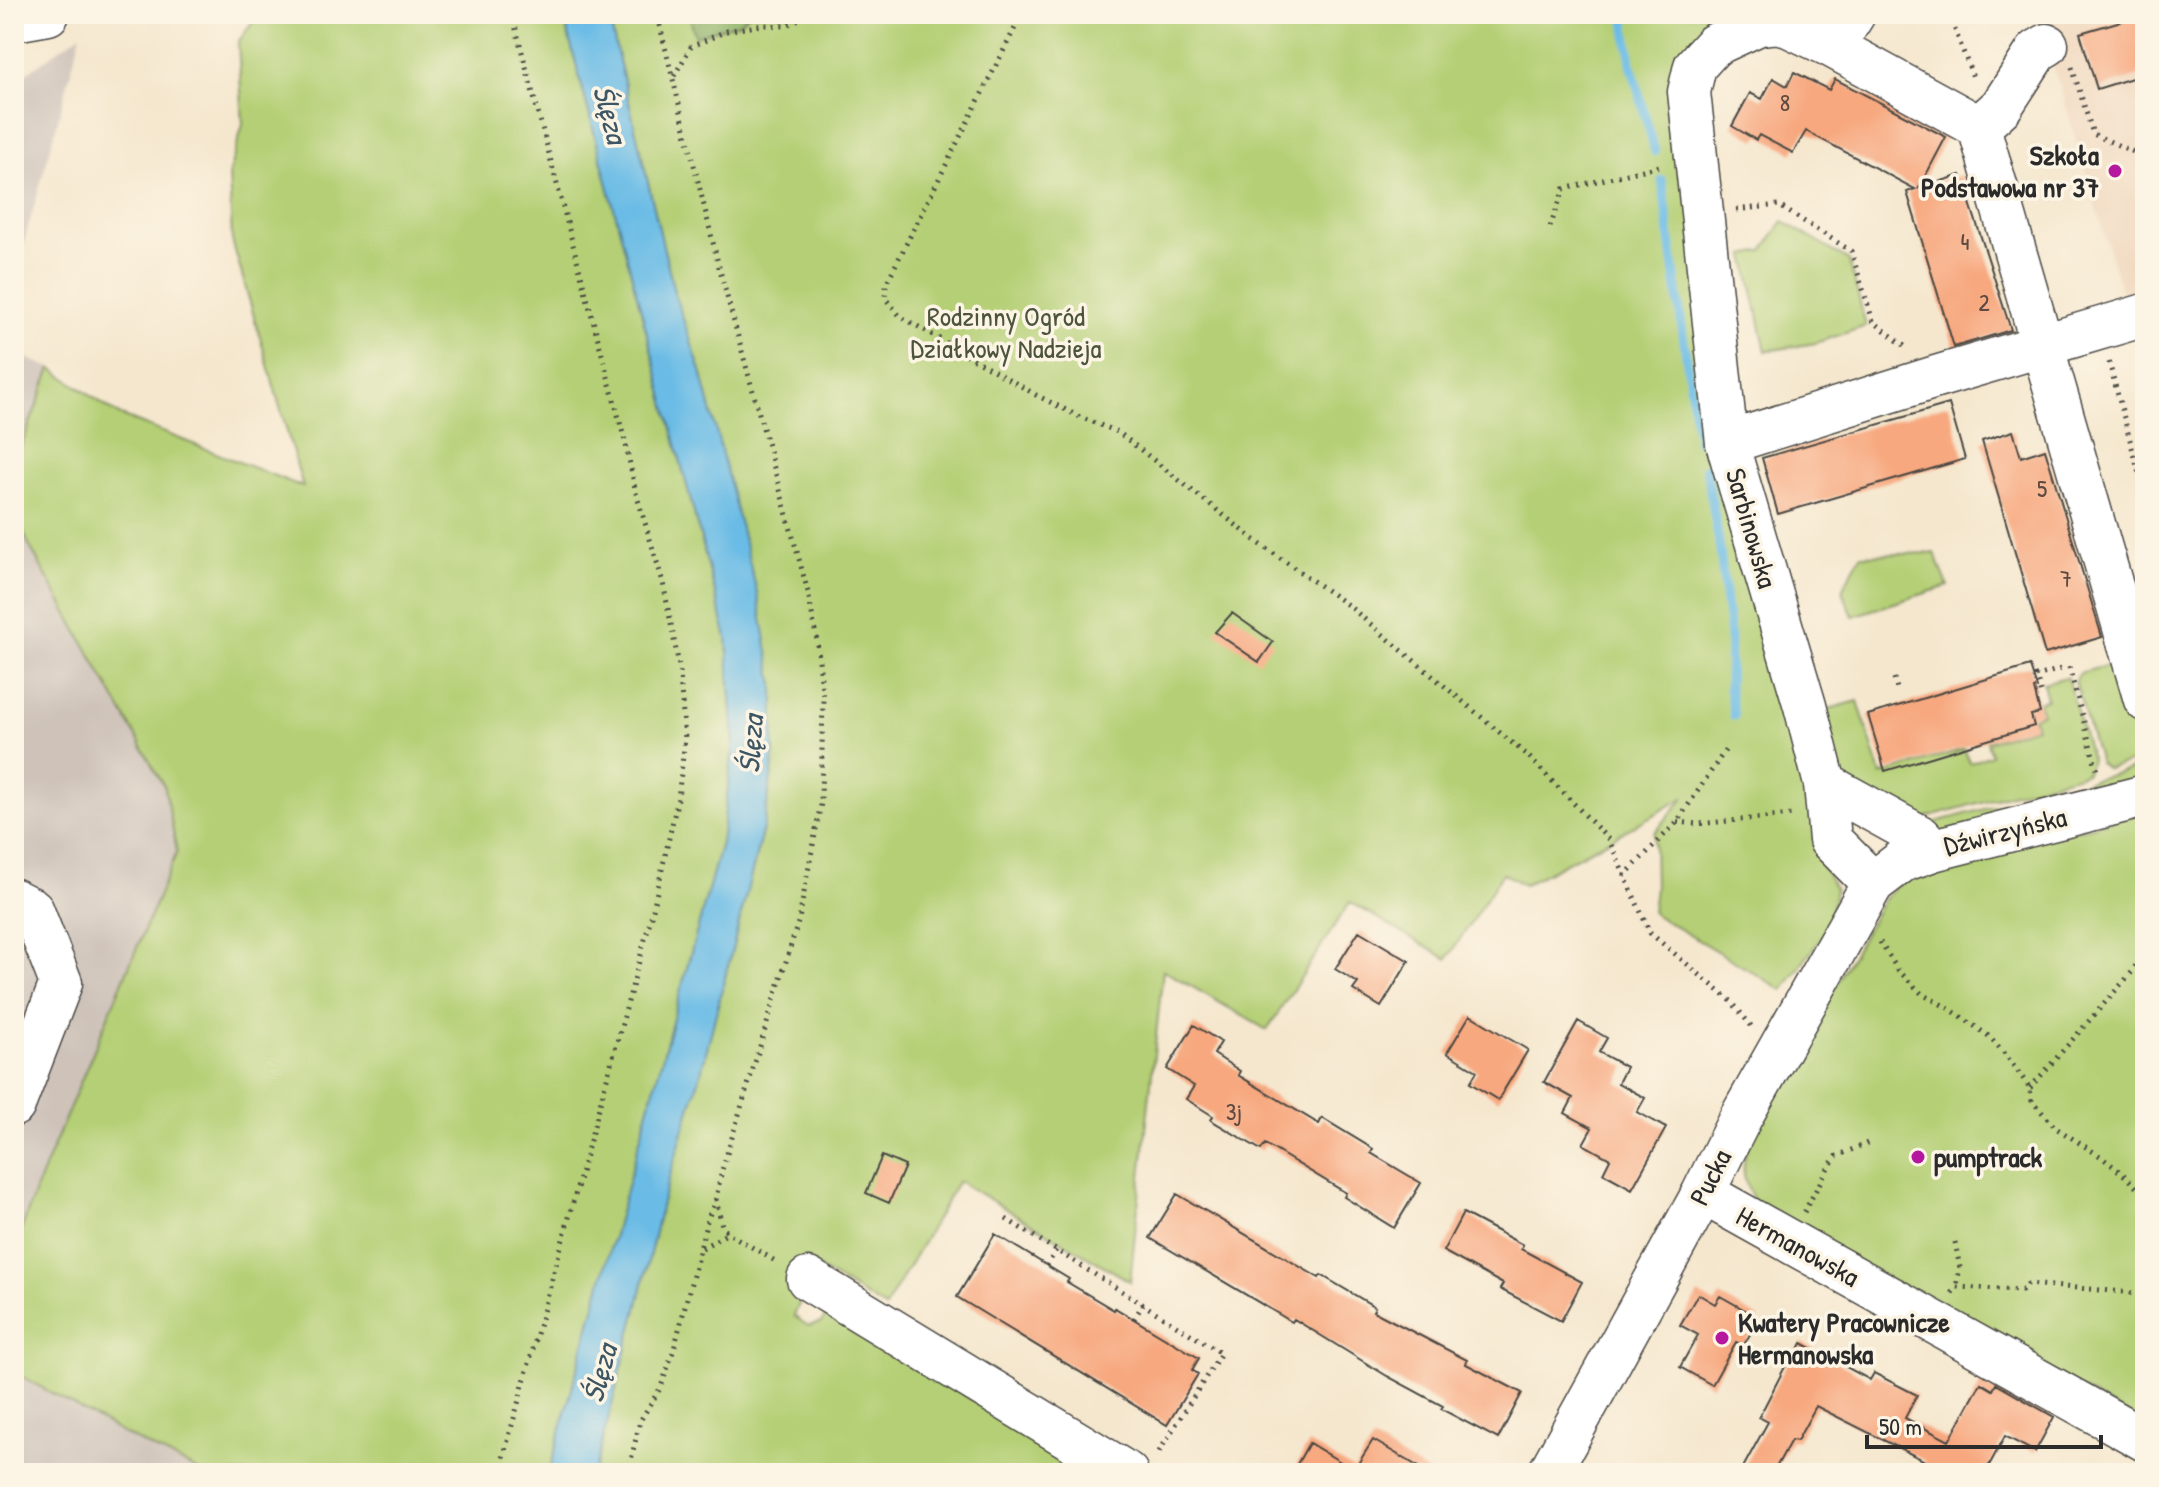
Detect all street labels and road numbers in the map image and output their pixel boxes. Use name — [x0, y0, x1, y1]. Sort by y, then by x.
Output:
street label: Sarbinowska — [1717, 464, 1787, 592]
street label: Dźwirzyńska — [1940, 797, 2070, 865]
street label: Pucka — [1680, 1142, 1740, 1212]
street label: Hermanowska — [1730, 1197, 1866, 1295]

